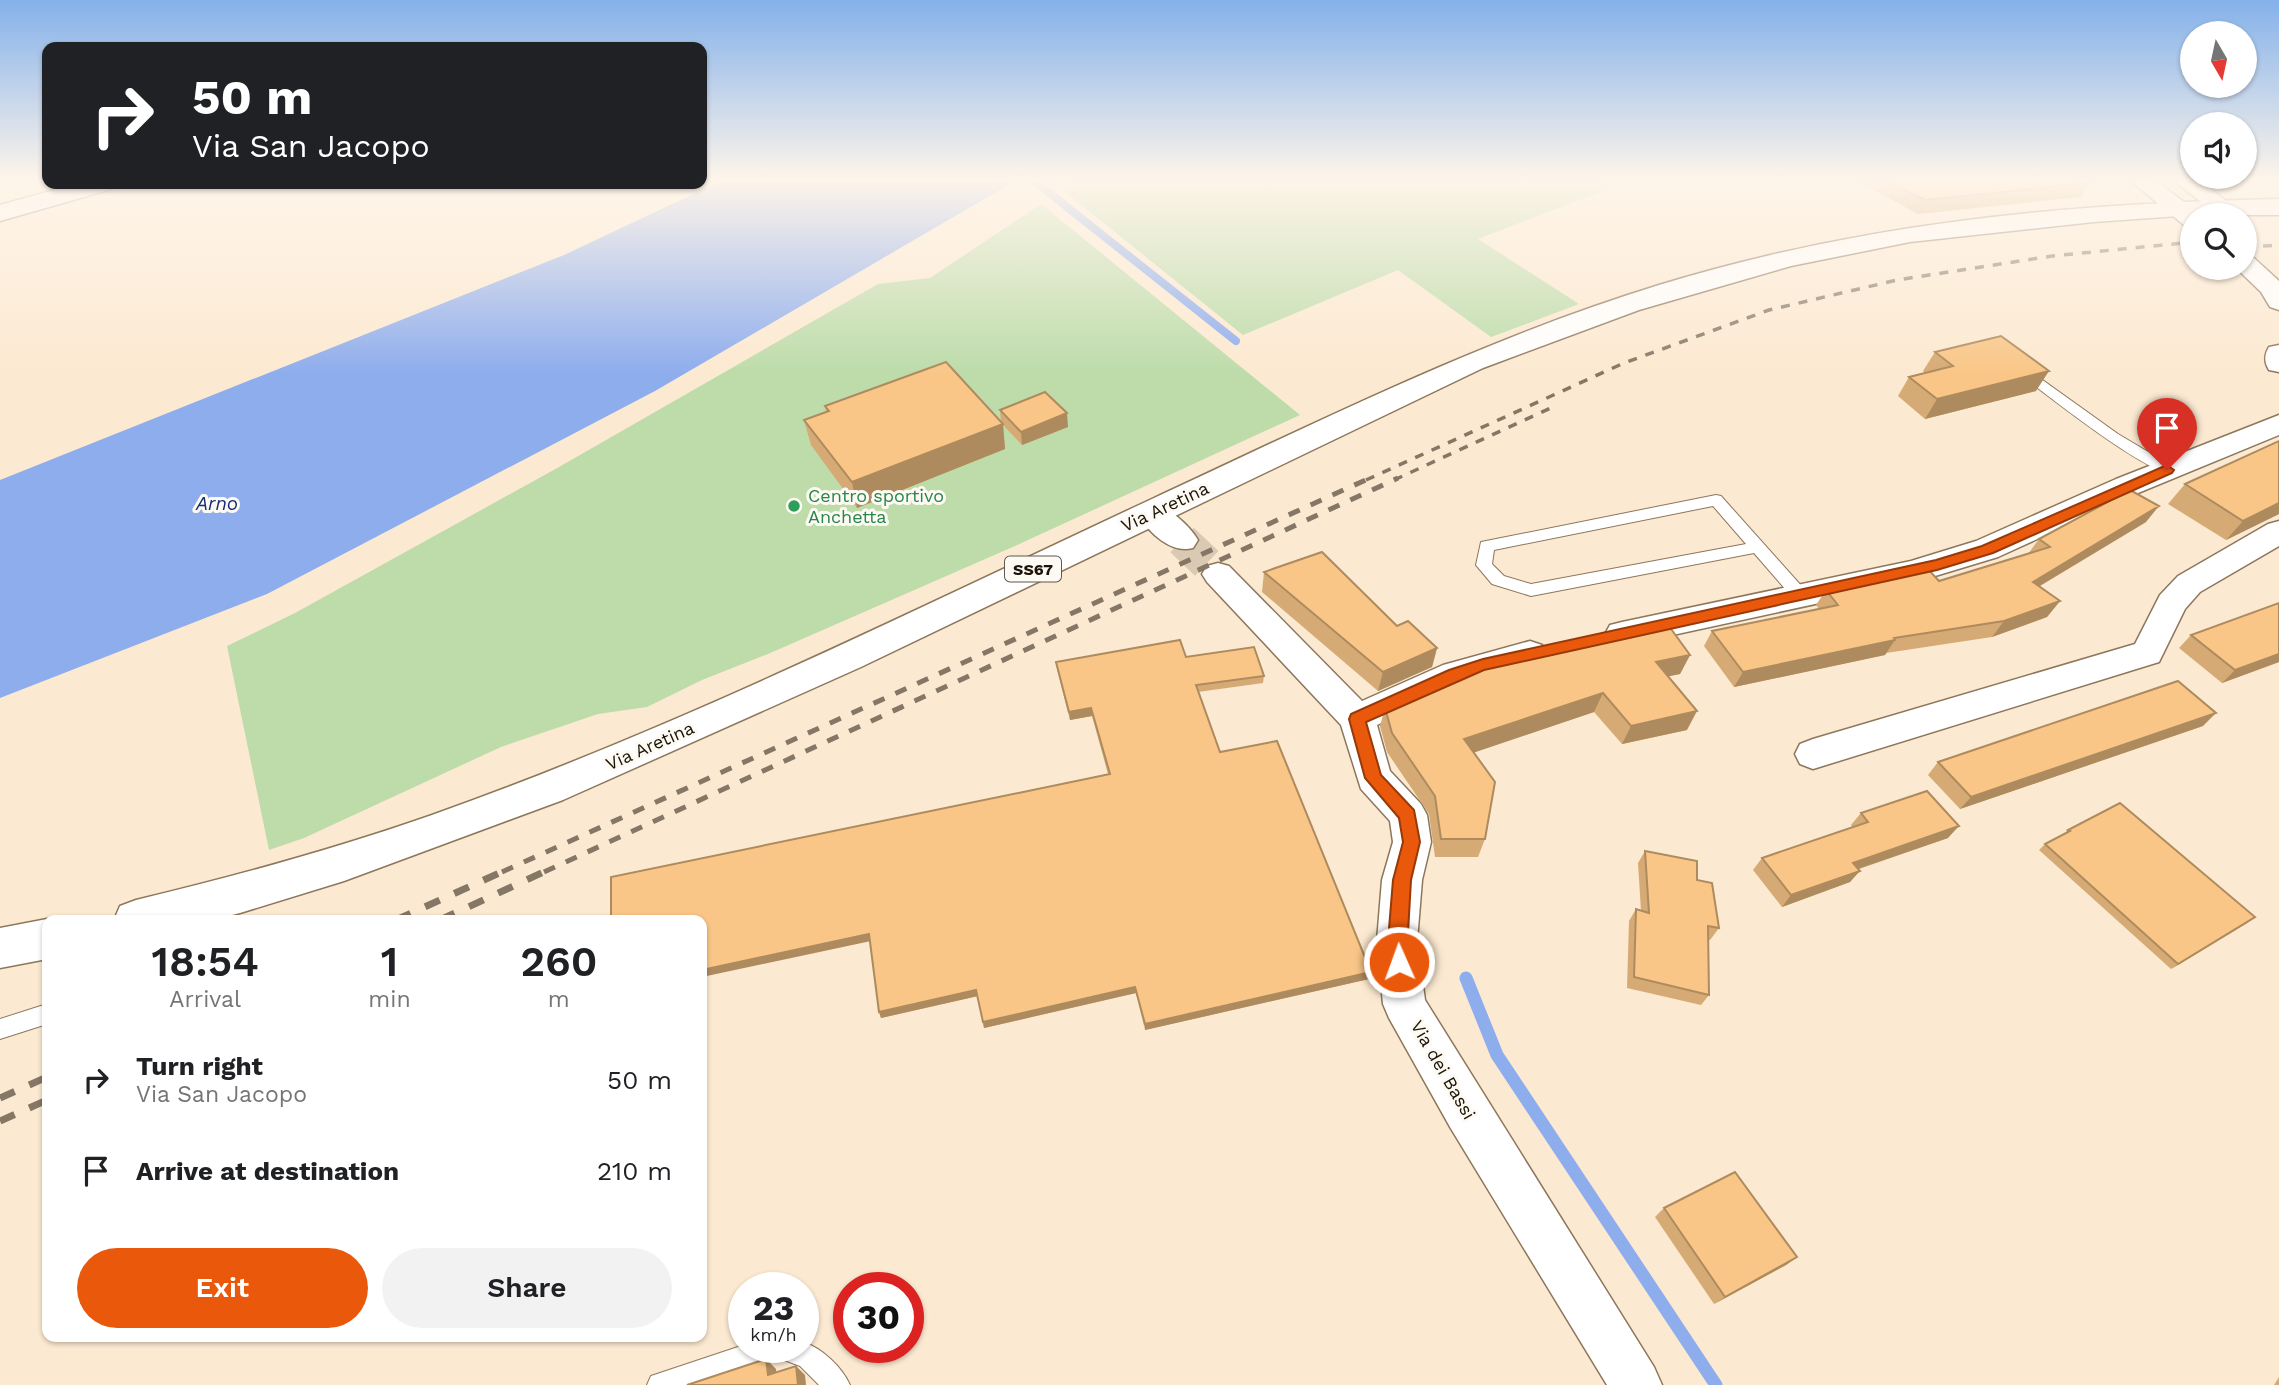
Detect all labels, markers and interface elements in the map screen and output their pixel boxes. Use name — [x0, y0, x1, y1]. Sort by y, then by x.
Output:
north arrow — [2180, 21, 2258, 98]
map controls — [2180, 21, 2257, 280]
text: 50 m — [192, 68, 312, 126]
icon: right — [77, 70, 168, 161]
button: sound — [2180, 112, 2257, 189]
text: Via San Jacopo — [192, 127, 430, 165]
button: search — [2180, 203, 2257, 280]
pin — [2137, 398, 2197, 470]
icon: arrive — [2148, 409, 2186, 447]
street label: Via Aretina — [1118, 477, 1212, 536]
place label: Centro sportivo Anchetta — [808, 485, 944, 527]
water label: Arno — [195, 492, 238, 515]
marker: Centro sportivo Anchetta — [786, 498, 802, 514]
road number: SS67 — [1005, 556, 1061, 582]
street label: Via Aretina — [602, 717, 697, 774]
position arrow — [1362, 925, 1436, 999]
text: 18:54 — [152, 937, 259, 986]
text: 1 — [381, 937, 398, 986]
text: 260 — [520, 937, 597, 986]
text: Arrival — [169, 986, 241, 1013]
text: min — [368, 986, 411, 1013]
text: m — [548, 986, 570, 1013]
street label: Via dei Bassi — [1407, 1017, 1480, 1123]
text: Turn right — [136, 1051, 263, 1081]
icon: right — [77, 1061, 115, 1099]
text: 50 m — [607, 1065, 672, 1095]
text: Via San Jacopo — [136, 1081, 307, 1108]
icon: arrive — [77, 1152, 115, 1190]
text: Arrive at destination — [136, 1156, 399, 1186]
text: 210 m — [597, 1156, 672, 1186]
button: Exit — [77, 1248, 368, 1328]
button: Share — [382, 1248, 672, 1328]
speed limit sign: 30 — [833, 1272, 924, 1363]
text: 23 — [753, 1287, 794, 1329]
text: km/h — [750, 1324, 797, 1345]

